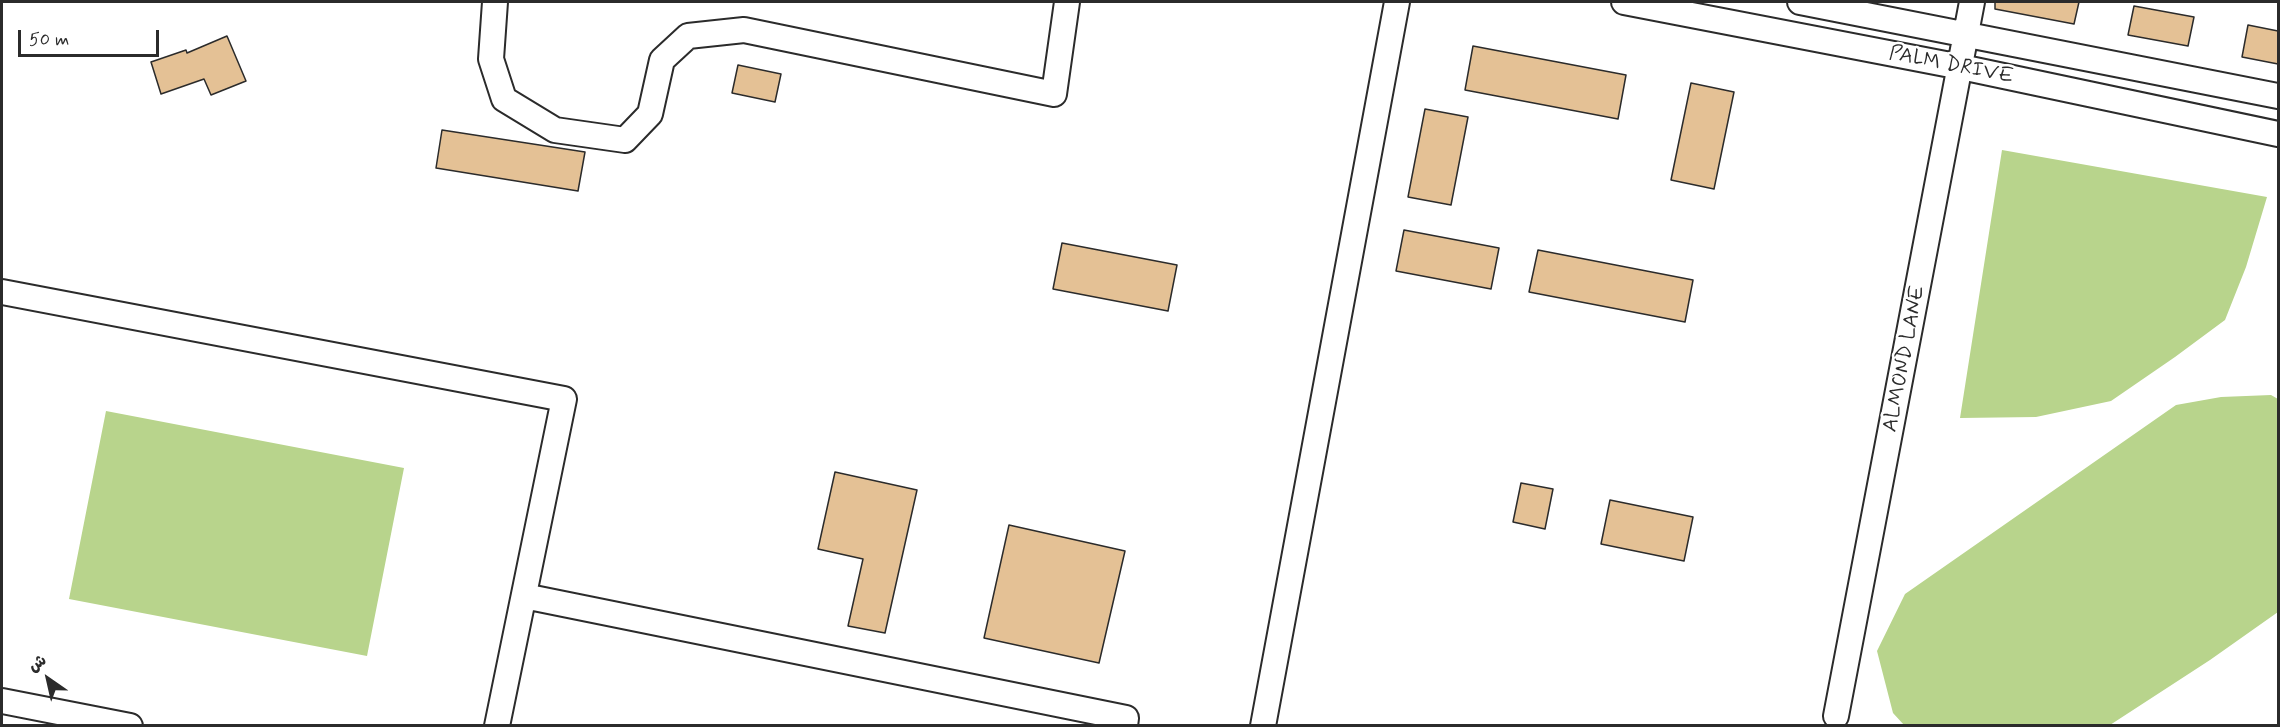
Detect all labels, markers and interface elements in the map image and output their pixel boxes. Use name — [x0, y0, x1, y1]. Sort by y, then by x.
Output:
scale bar — [21, 18, 162, 56]
text: 50 m — [29, 28, 69, 52]
street label: PALM DRIVE — [1887, 42, 2015, 90]
street label: ALMOND LANE — [1878, 284, 1932, 434]
north arrow — [18, 649, 78, 709]
text: ش — [24, 650, 51, 677]

